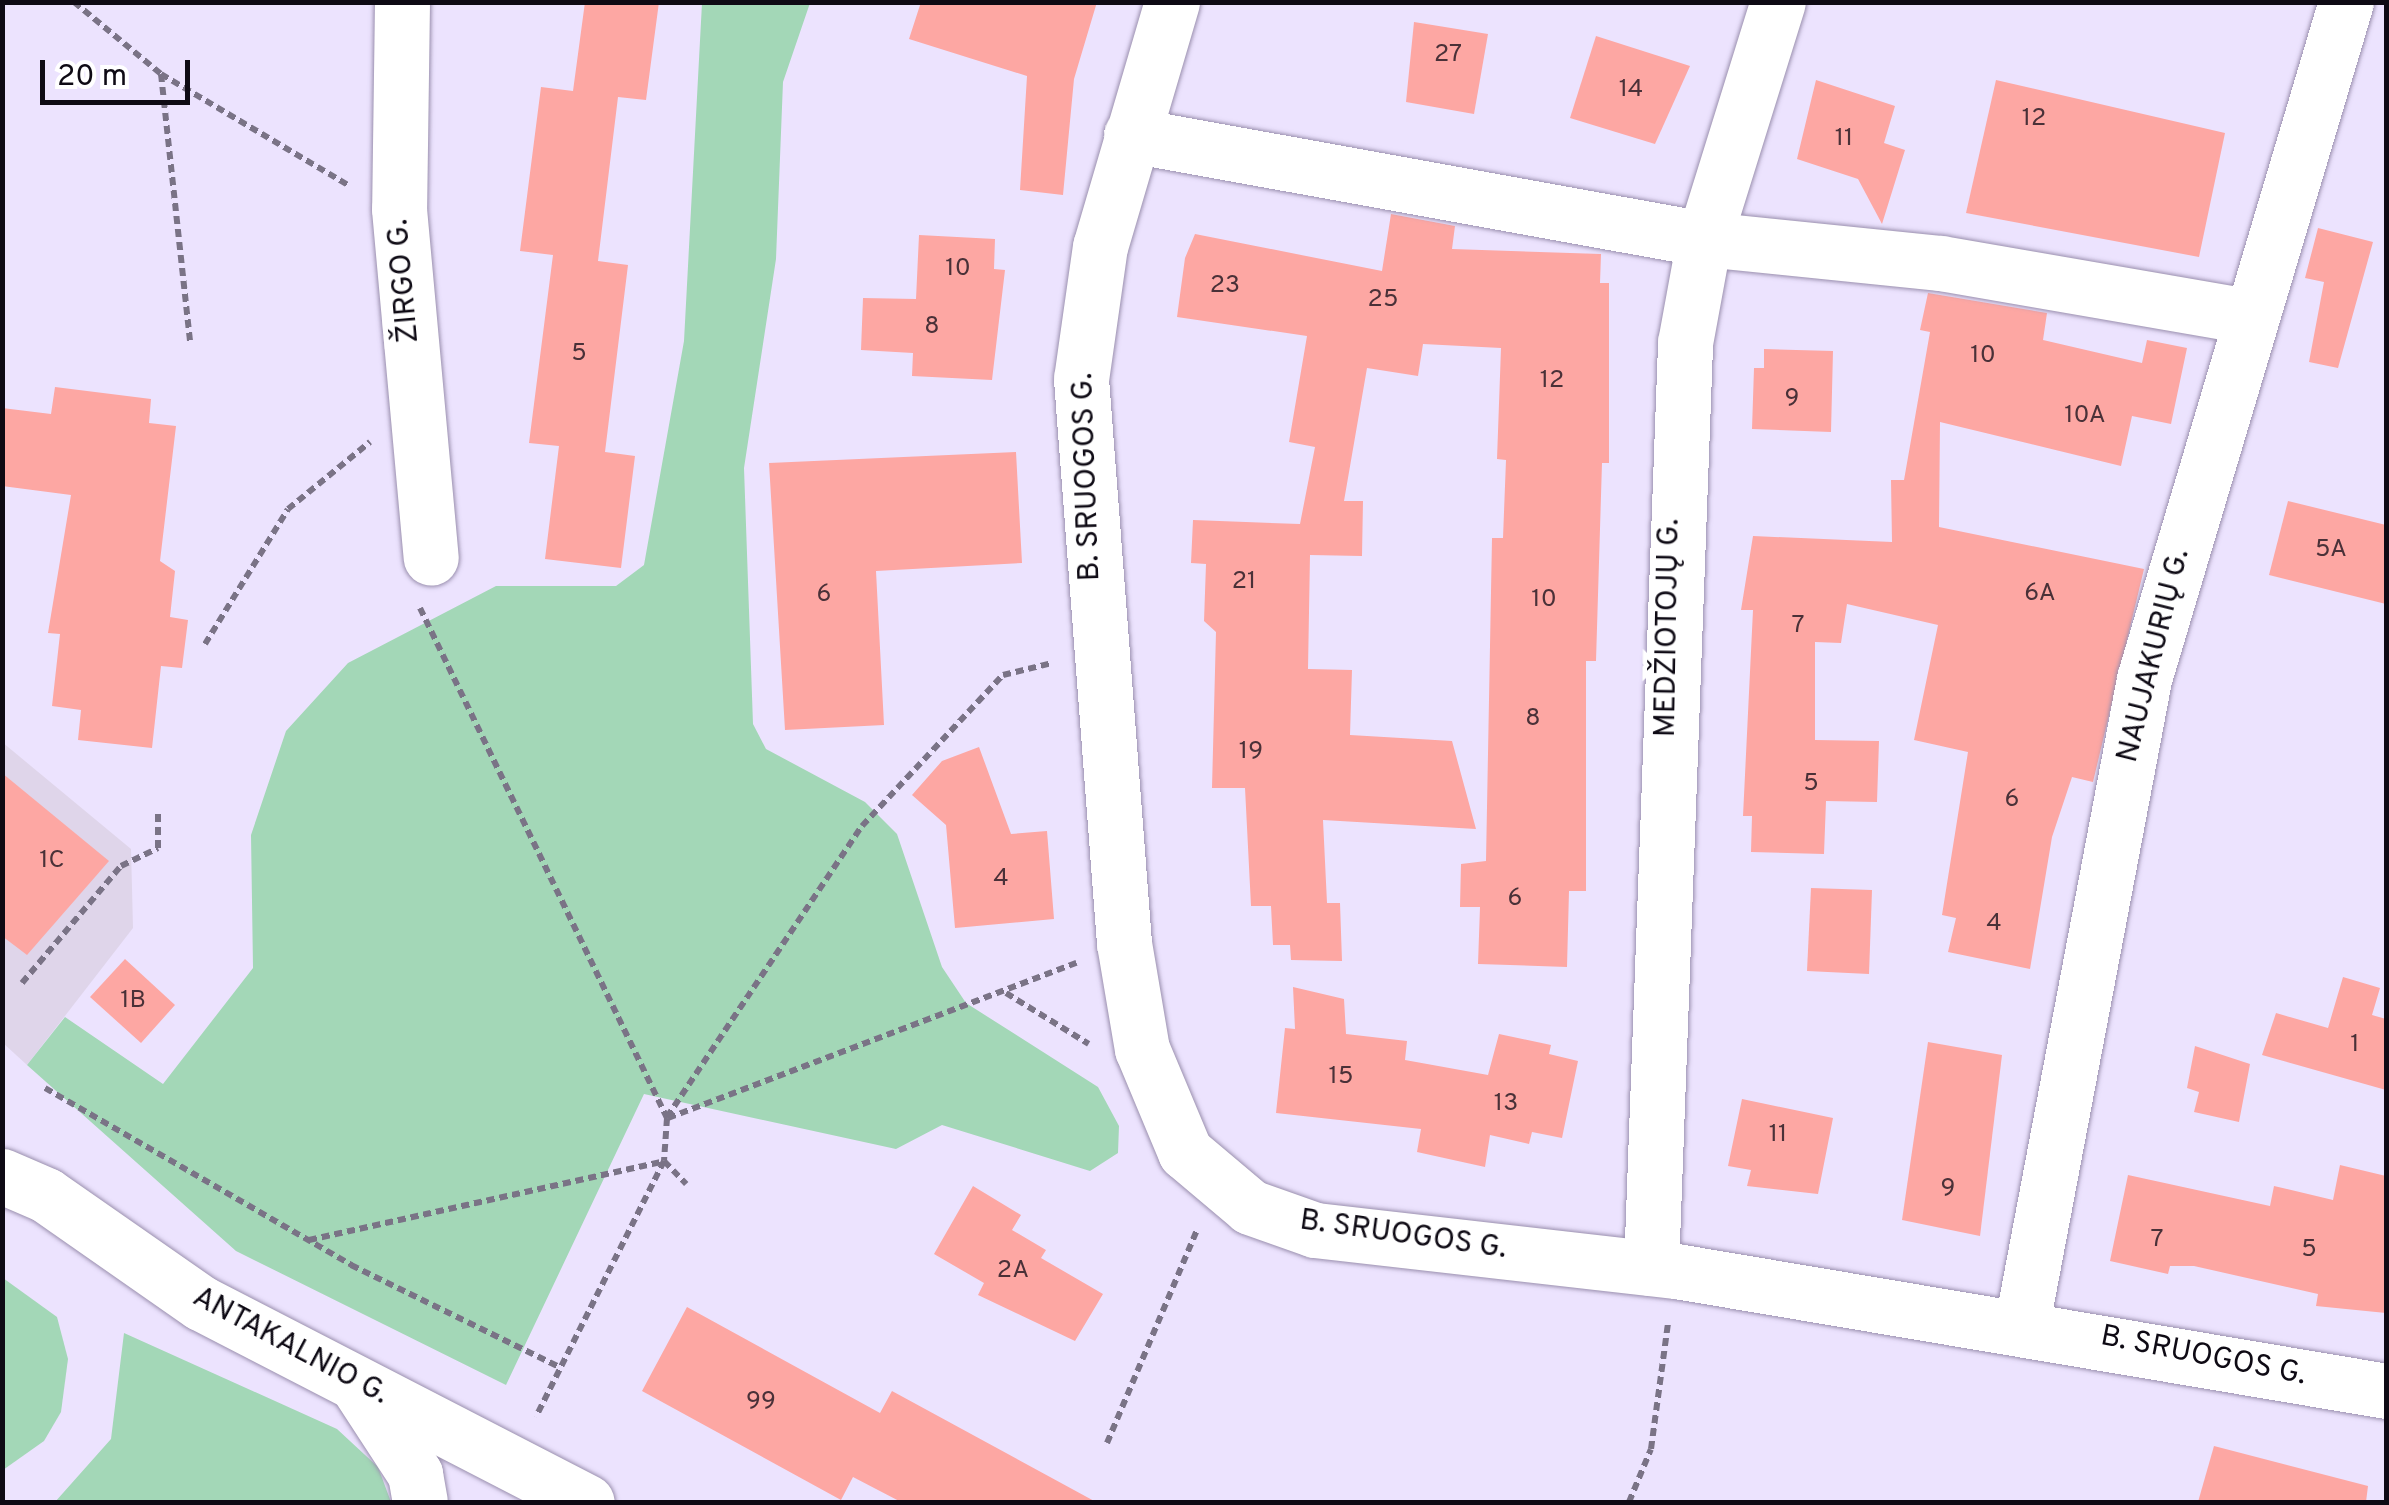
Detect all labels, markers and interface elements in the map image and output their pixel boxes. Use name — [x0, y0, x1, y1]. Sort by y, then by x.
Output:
scale bar — [45, 40, 195, 102]
house number: 27 — [1434, 40, 1462, 70]
text: 20 m — [57, 59, 127, 96]
house number: 14 — [1619, 75, 1643, 105]
house number: 12 — [2022, 104, 2046, 134]
house number: 11 — [1835, 124, 1853, 154]
street label: ŽIRGO G. — [382, 217, 428, 345]
house number: 10 — [945, 254, 971, 284]
house number: 23 — [1210, 271, 1240, 301]
house number: 25 — [1368, 285, 1398, 315]
house number: 8 — [924, 312, 940, 342]
house number: 5 — [571, 339, 587, 369]
house number: 10 — [1970, 341, 1996, 371]
house number: 12 — [1540, 366, 1564, 396]
street label: B. SRUOGOS G. — [1066, 372, 1110, 582]
house number: 9 — [1785, 384, 1799, 414]
house number: 10A — [2064, 401, 2106, 431]
street label: MEDŽIOTOJŲ G. — [1649, 518, 1689, 738]
house number: 5A — [2315, 535, 2347, 565]
street label: NAUJAKURIŲ G. — [2111, 546, 2199, 766]
house number: 21 — [1232, 567, 1256, 597]
house number: 6A — [2024, 579, 2056, 609]
house number: 6 — [817, 580, 831, 610]
house number: 10 — [1531, 585, 1557, 615]
house number: 7 — [1791, 611, 1805, 641]
house number: 8 — [1525, 704, 1541, 734]
house number: 19 — [1239, 737, 1263, 767]
house number: 5 — [1803, 769, 1819, 799]
house number: 6 — [2005, 785, 2019, 815]
house number: 1C — [39, 846, 65, 876]
house number: 4 — [993, 864, 1009, 894]
house number: 6 — [1508, 884, 1522, 914]
house number: 4 — [1986, 909, 2002, 939]
house number: 1B — [120, 986, 146, 1016]
house number: 1 — [2350, 1030, 2360, 1060]
house number: 15 — [1329, 1062, 1353, 1092]
house number: 13 — [1494, 1089, 1518, 1119]
house number: 11 — [1769, 1120, 1787, 1150]
house number: 9 — [1941, 1174, 1955, 1204]
street label: B. SRUOGOS G. — [1297, 1204, 1509, 1268]
house number: 7 — [2150, 1225, 2164, 1255]
house number: 5 — [2301, 1235, 2317, 1265]
house number: 2A — [997, 1256, 1029, 1286]
street label: ANTAKALNIO G. — [186, 1280, 394, 1414]
street label: B. SRUOGOS G. — [2097, 1319, 2309, 1395]
house number: 99 — [746, 1387, 776, 1417]

